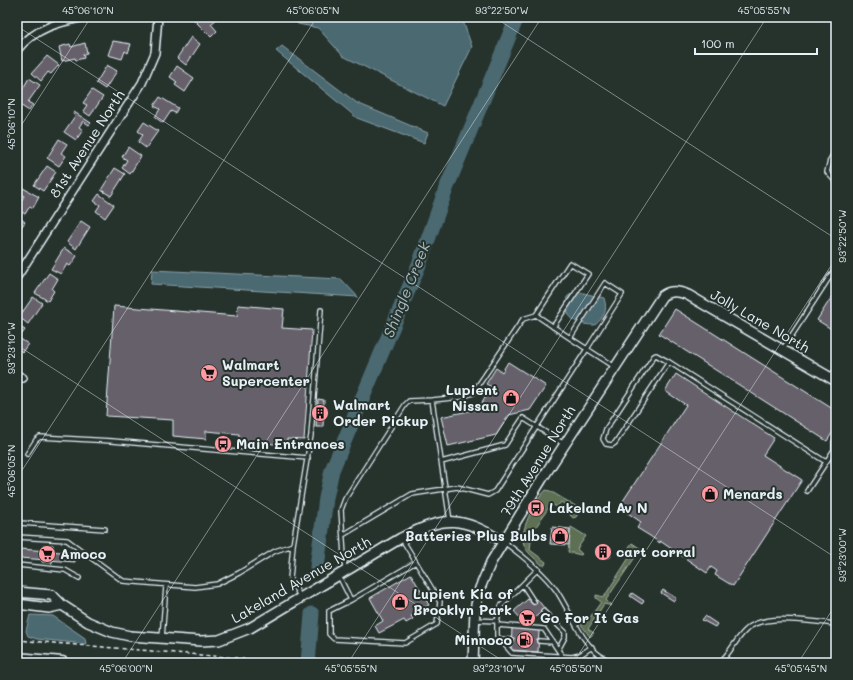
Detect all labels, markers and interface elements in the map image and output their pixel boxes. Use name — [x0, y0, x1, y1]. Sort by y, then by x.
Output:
text: 45°06'10"N — [62, 3, 114, 17]
text: 45°06'05"N — [287, 3, 339, 17]
text: 93°22'50"W — [475, 3, 529, 17]
text: 45°05'55"N — [738, 3, 790, 17]
scale bar — [695, 30, 817, 56]
text: 100 m — [701, 35, 735, 51]
street label: 81st Avenue North — [45, 86, 129, 201]
text: 45°06'10"N — [4, 98, 18, 150]
text: 93°22'50"W — [835, 209, 849, 263]
water label: Shingle Creek — [378, 238, 435, 340]
street label: Jolly Lane North — [707, 284, 813, 357]
text: 93°23'10"W — [4, 322, 18, 374]
place label: Walmart Supercenter — [222, 355, 310, 390]
supermarket icon: Walmart Supercenter — [199, 363, 219, 383]
place label: Lupient Nissan — [446, 380, 498, 415]
shop icon: Lupient Nissan — [501, 388, 521, 408]
place label: Walmart Order Pickup — [333, 395, 428, 430]
street label: 79th Avenue North — [496, 402, 579, 520]
building icon: Walmart Order Pickup — [310, 403, 330, 423]
bus stop icon: Main Entrances — [213, 434, 233, 454]
place label: Main Entrances — [236, 434, 345, 453]
text: 45°06'05"N — [4, 445, 18, 497]
shop icon: Menards — [700, 484, 720, 504]
place label: Menards — [723, 484, 783, 503]
bus stop icon: Lakeland Av N — [526, 498, 546, 518]
place label: Lakeland Av N — [549, 498, 648, 517]
place label: Batteries Plus Bulbs — [405, 526, 547, 545]
shop icon: Batteries Plus Bulbs — [550, 526, 570, 546]
text: 93°23'00"W — [835, 528, 849, 582]
street label: Lakeland Avenue North — [228, 532, 374, 627]
building icon: cart corral — [593, 542, 613, 562]
place label: cart corral — [616, 542, 695, 561]
supermarket icon: Amoco — [37, 544, 57, 564]
place label: Amoco — [60, 544, 107, 563]
place label: Lupient Kia of Brooklyn Park — [413, 584, 513, 619]
shop icon: Lupient Kia of Brooklyn Park — [390, 592, 410, 612]
supermarket icon: Go For It Gas — [517, 608, 537, 628]
place label: Go For It Gas — [540, 608, 639, 627]
place label: Minnoco — [455, 630, 512, 649]
fuel station icon: Minnoco — [515, 630, 535, 650]
text: 45°06'00"N — [99, 661, 153, 675]
text: 45°05'55"N — [325, 661, 377, 675]
text: 93°23'10"W — [473, 661, 525, 675]
text: 45°05'50"N — [550, 661, 602, 675]
text: 45°05'45"N — [775, 661, 827, 675]

